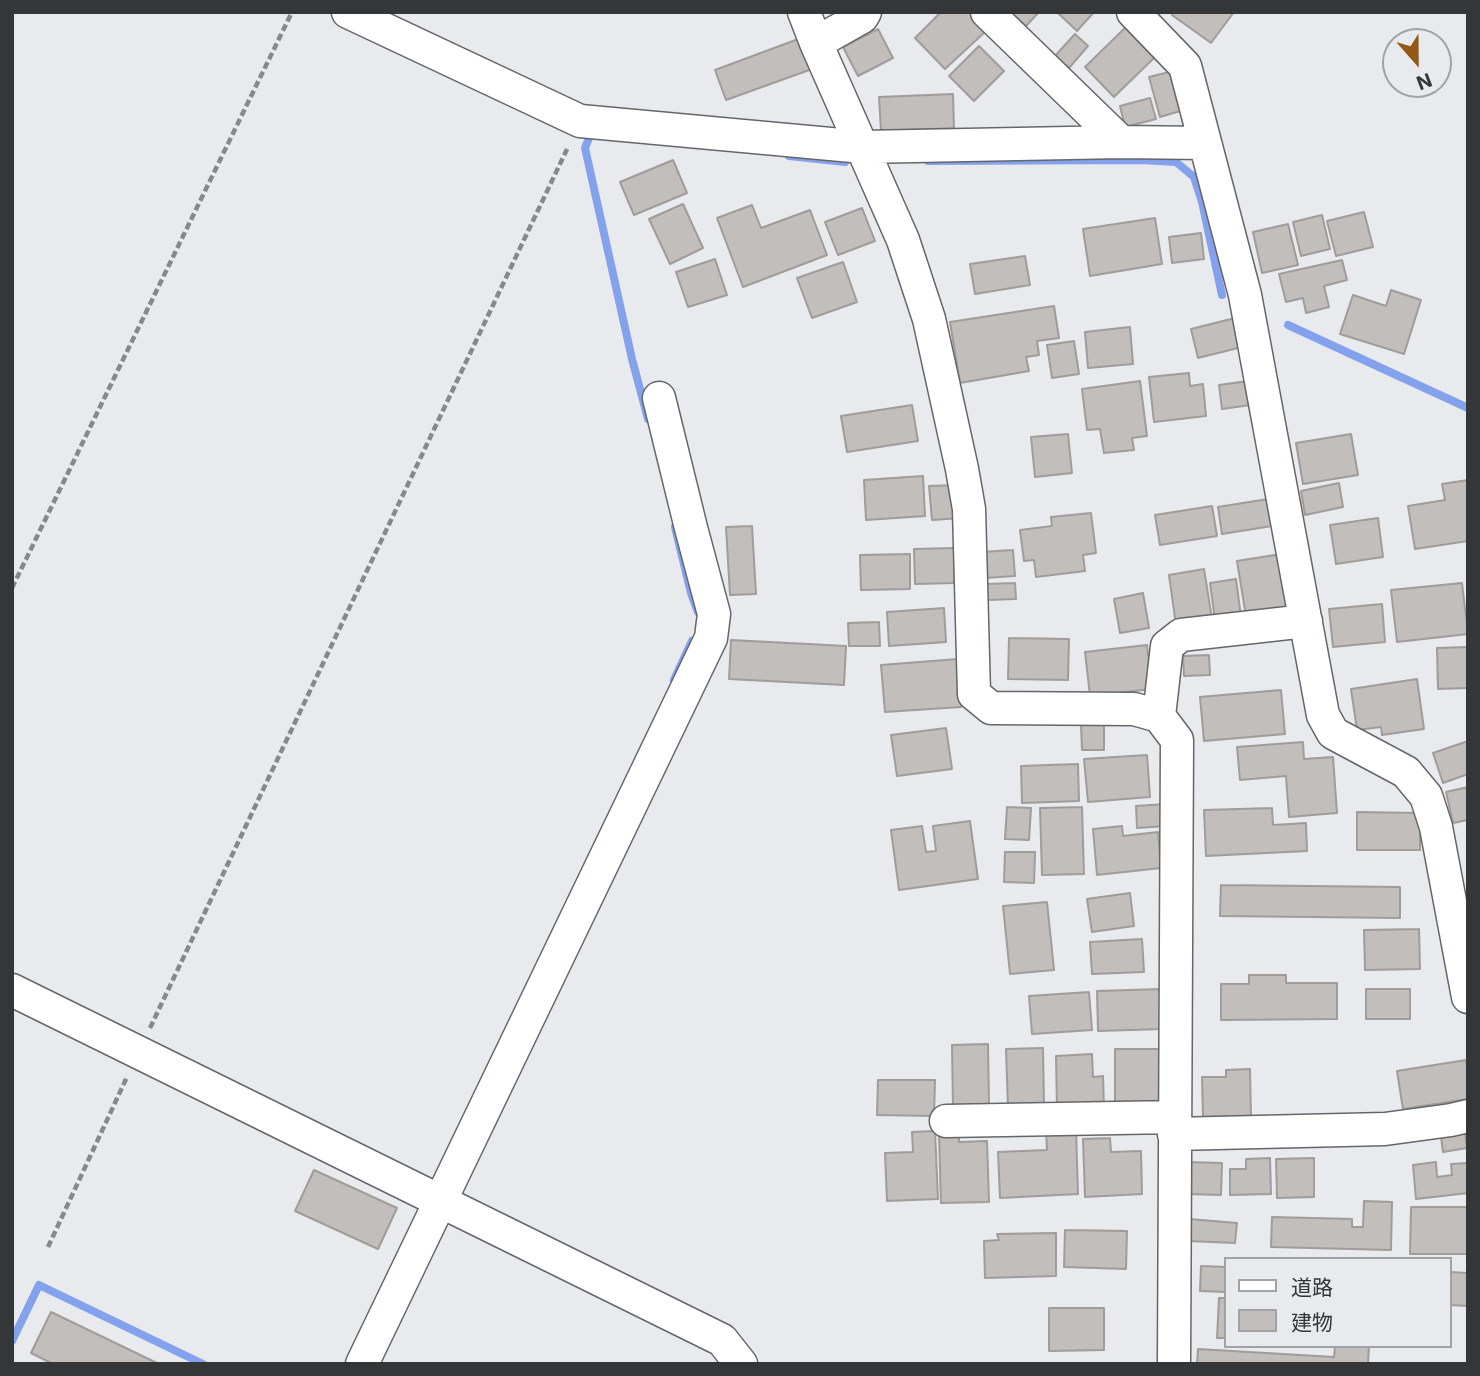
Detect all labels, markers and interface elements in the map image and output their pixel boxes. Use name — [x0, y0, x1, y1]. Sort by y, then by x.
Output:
north arrow — [1382, 28, 1452, 98]
text: N — [1413, 68, 1435, 95]
legend — [1224, 1257, 1452, 1348]
text: 道路 — [1291, 1275, 1333, 1300]
text: 建物 — [1291, 1310, 1333, 1335]

